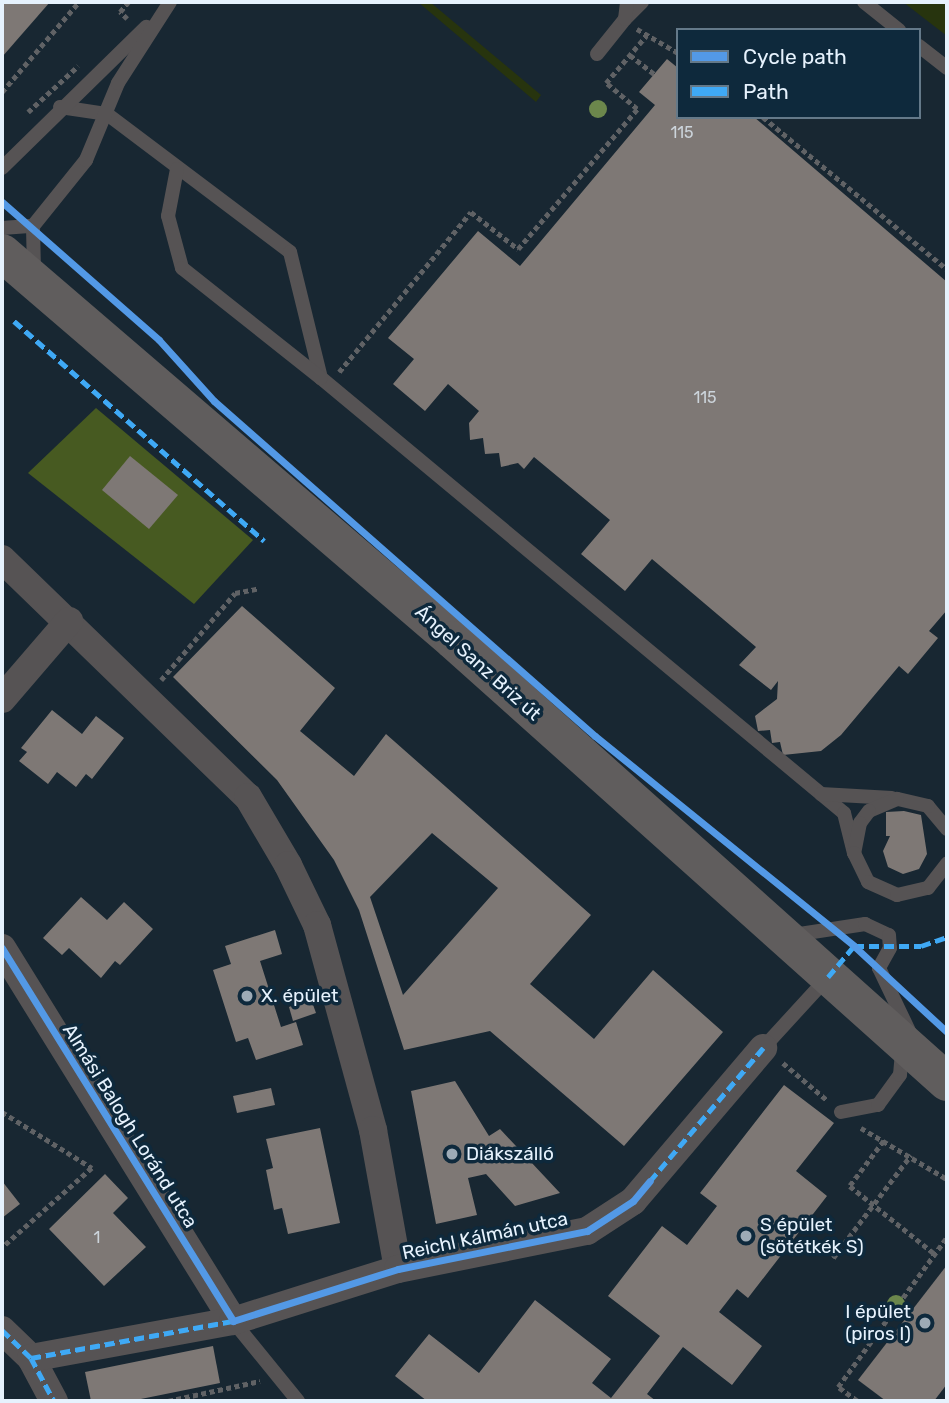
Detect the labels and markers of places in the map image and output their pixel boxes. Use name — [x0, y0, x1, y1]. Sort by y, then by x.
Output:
place label: X. épület — [261, 985, 338, 1007]
marker: X. épület — [239, 988, 255, 1004]
place label: Diákszálló — [466, 1143, 554, 1165]
marker: Diákszálló — [444, 1146, 460, 1162]
place label: S épület (sötétkék S) — [760, 1214, 864, 1258]
marker: S épület (sötétkék S) — [738, 1228, 754, 1244]
place label: I épület (piros I) — [845, 1301, 911, 1345]
marker: I épület (piros I) — [917, 1315, 933, 1331]

